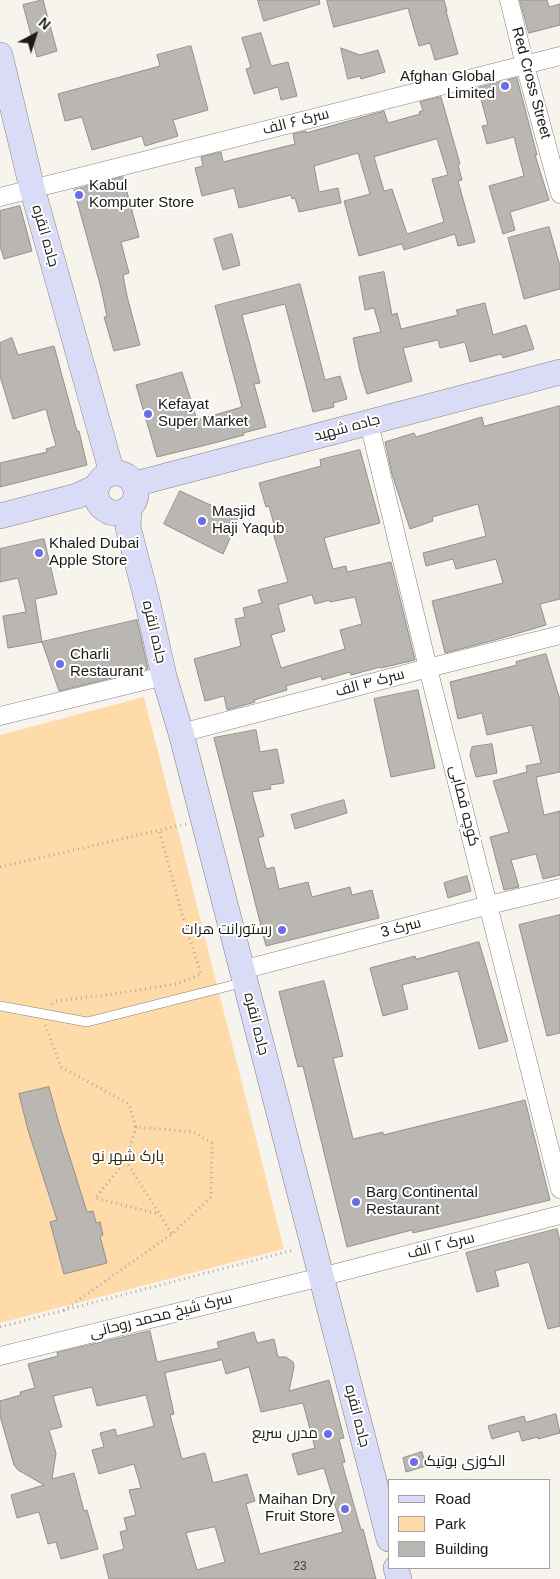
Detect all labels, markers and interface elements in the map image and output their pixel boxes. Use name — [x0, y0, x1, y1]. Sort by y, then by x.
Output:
north arrow — [10, 10, 60, 60]
text: N — [36, 14, 54, 33]
street label: Red Cross Street — [507, 25, 555, 141]
place label: Afghan Global Limited — [400, 68, 495, 103]
marker: Afghan Global Limited — [499, 80, 511, 92]
street label: سرک ۶ الف — [261, 105, 331, 139]
place label: Kabul Komputer Store — [89, 177, 194, 212]
marker: Kabul Komputer Store — [73, 189, 85, 201]
street label: جاده انقره — [28, 203, 62, 269]
place label: Kefayat Super Market — [158, 396, 248, 431]
marker: Kefayat Super Market — [142, 408, 154, 420]
street label: جاده شهید — [312, 411, 382, 445]
place label: Masjid Haji Yaqub — [212, 503, 284, 538]
marker: Masjid Haji Yaqub — [196, 515, 208, 527]
place label: Khaled Dubai Apple Store — [49, 535, 139, 570]
marker: Khaled Dubai Apple Store — [33, 547, 45, 559]
street label: جاده انقره — [138, 599, 170, 665]
place label: Charli Restaurant — [70, 646, 143, 681]
marker: Charli Restaurant — [54, 658, 66, 670]
street label: سرک ۴ الف — [334, 665, 406, 701]
street label: کوچه قصابی — [445, 764, 483, 848]
street label: سرک 3 — [379, 914, 423, 942]
place label: رستورانت هرات — [182, 921, 272, 939]
marker: رستورانت هرات — [276, 924, 288, 936]
street label: جاده انقره — [240, 991, 272, 1057]
park label: پارک شهر نو — [92, 1148, 164, 1166]
place label: Barg Continental Restaurant — [366, 1184, 478, 1219]
marker: Barg Continental Restaurant — [350, 1196, 362, 1208]
street label: سرک ۲ الف — [406, 1229, 476, 1263]
street label: سرک شیخ محمد روحانی — [88, 1290, 234, 1342]
street label: جاده انقره — [341, 1383, 373, 1449]
place label: مدرن سریع — [252, 1425, 318, 1443]
marker: مدرن سریع — [322, 1428, 334, 1440]
place label: الکوزی بوتیک — [424, 1453, 506, 1471]
marker: الکوزی بوتیک — [408, 1456, 420, 1468]
legend — [388, 1479, 550, 1569]
text: Road — [435, 1490, 471, 1507]
place label: Maihan Dry Fruit Store — [258, 1491, 335, 1526]
marker: Maihan Dry Fruit Store — [339, 1503, 351, 1515]
text: Park — [435, 1515, 466, 1532]
text: Building — [435, 1540, 488, 1557]
house number: 23 — [293, 1560, 307, 1574]

